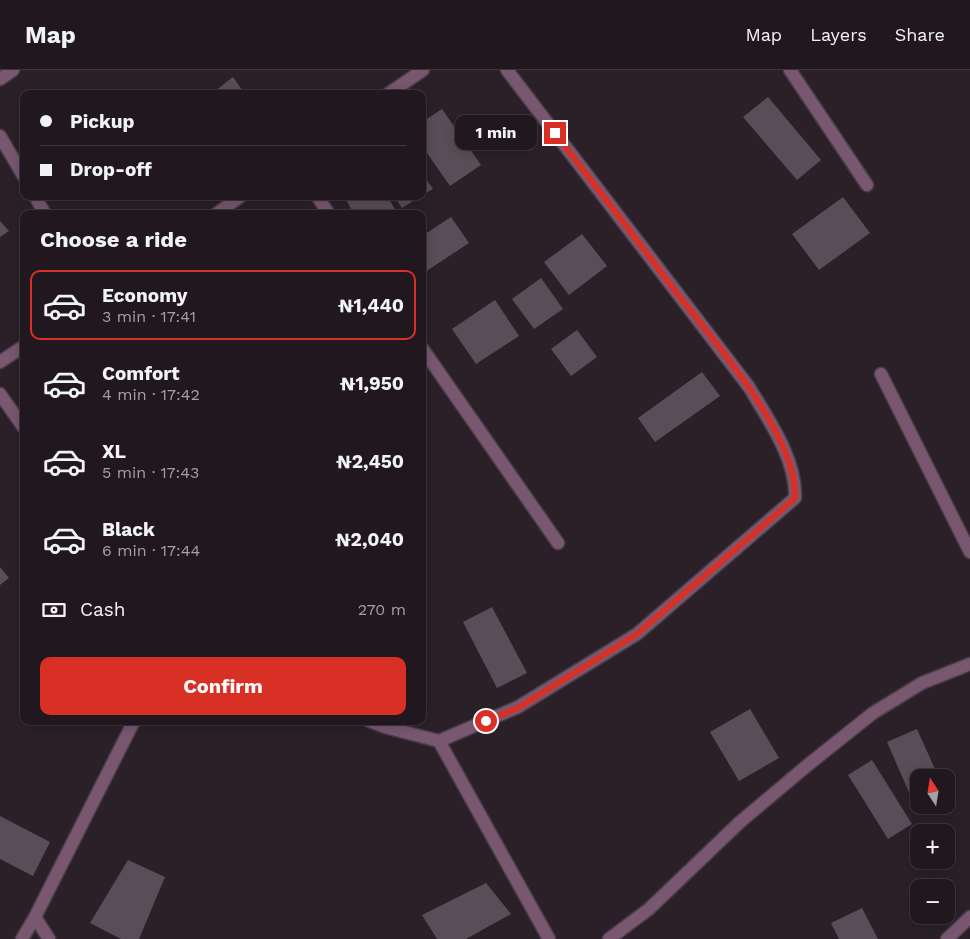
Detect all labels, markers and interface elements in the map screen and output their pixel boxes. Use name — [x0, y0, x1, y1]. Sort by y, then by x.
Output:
text: Map — [25, 21, 76, 49]
text: Map — [745, 24, 782, 45]
text: Layers — [810, 24, 867, 45]
text: Share — [895, 24, 945, 45]
text: Pickup — [70, 110, 134, 133]
callout: 1 min — [455, 116, 538, 150]
route end — [544, 122, 566, 144]
text: 1 min — [475, 123, 517, 142]
text: Drop-off — [70, 158, 152, 181]
text: Choose a ride — [40, 227, 187, 252]
icon: car — [42, 283, 87, 328]
text: Economy — [102, 284, 187, 307]
text: ₦1,440 — [338, 294, 404, 317]
text: 3 min · 17:41 — [102, 307, 196, 326]
icon: car — [42, 361, 87, 406]
text: Comfort — [102, 362, 180, 385]
text: ₦1,950 — [340, 372, 404, 395]
text: 4 min · 17:42 — [102, 385, 200, 404]
icon: car — [42, 439, 87, 484]
text: XL — [102, 440, 126, 463]
text: ₦2,450 — [336, 450, 404, 473]
text: 5 min · 17:43 — [102, 463, 199, 482]
icon: car — [42, 517, 87, 562]
text: Black — [102, 518, 155, 541]
text: ₦2,040 — [335, 528, 404, 551]
text: 6 min · 17:44 — [102, 541, 200, 560]
icon: cash — [40, 596, 68, 624]
text: Cash — [80, 598, 126, 621]
text: 270 m — [358, 600, 406, 619]
button: Confirm — [40, 657, 406, 715]
route start — [475, 710, 497, 732]
north arrow — [910, 769, 955, 814]
map controls — [910, 769, 955, 924]
button: + — [910, 824, 955, 869]
button: − — [910, 879, 955, 924]

